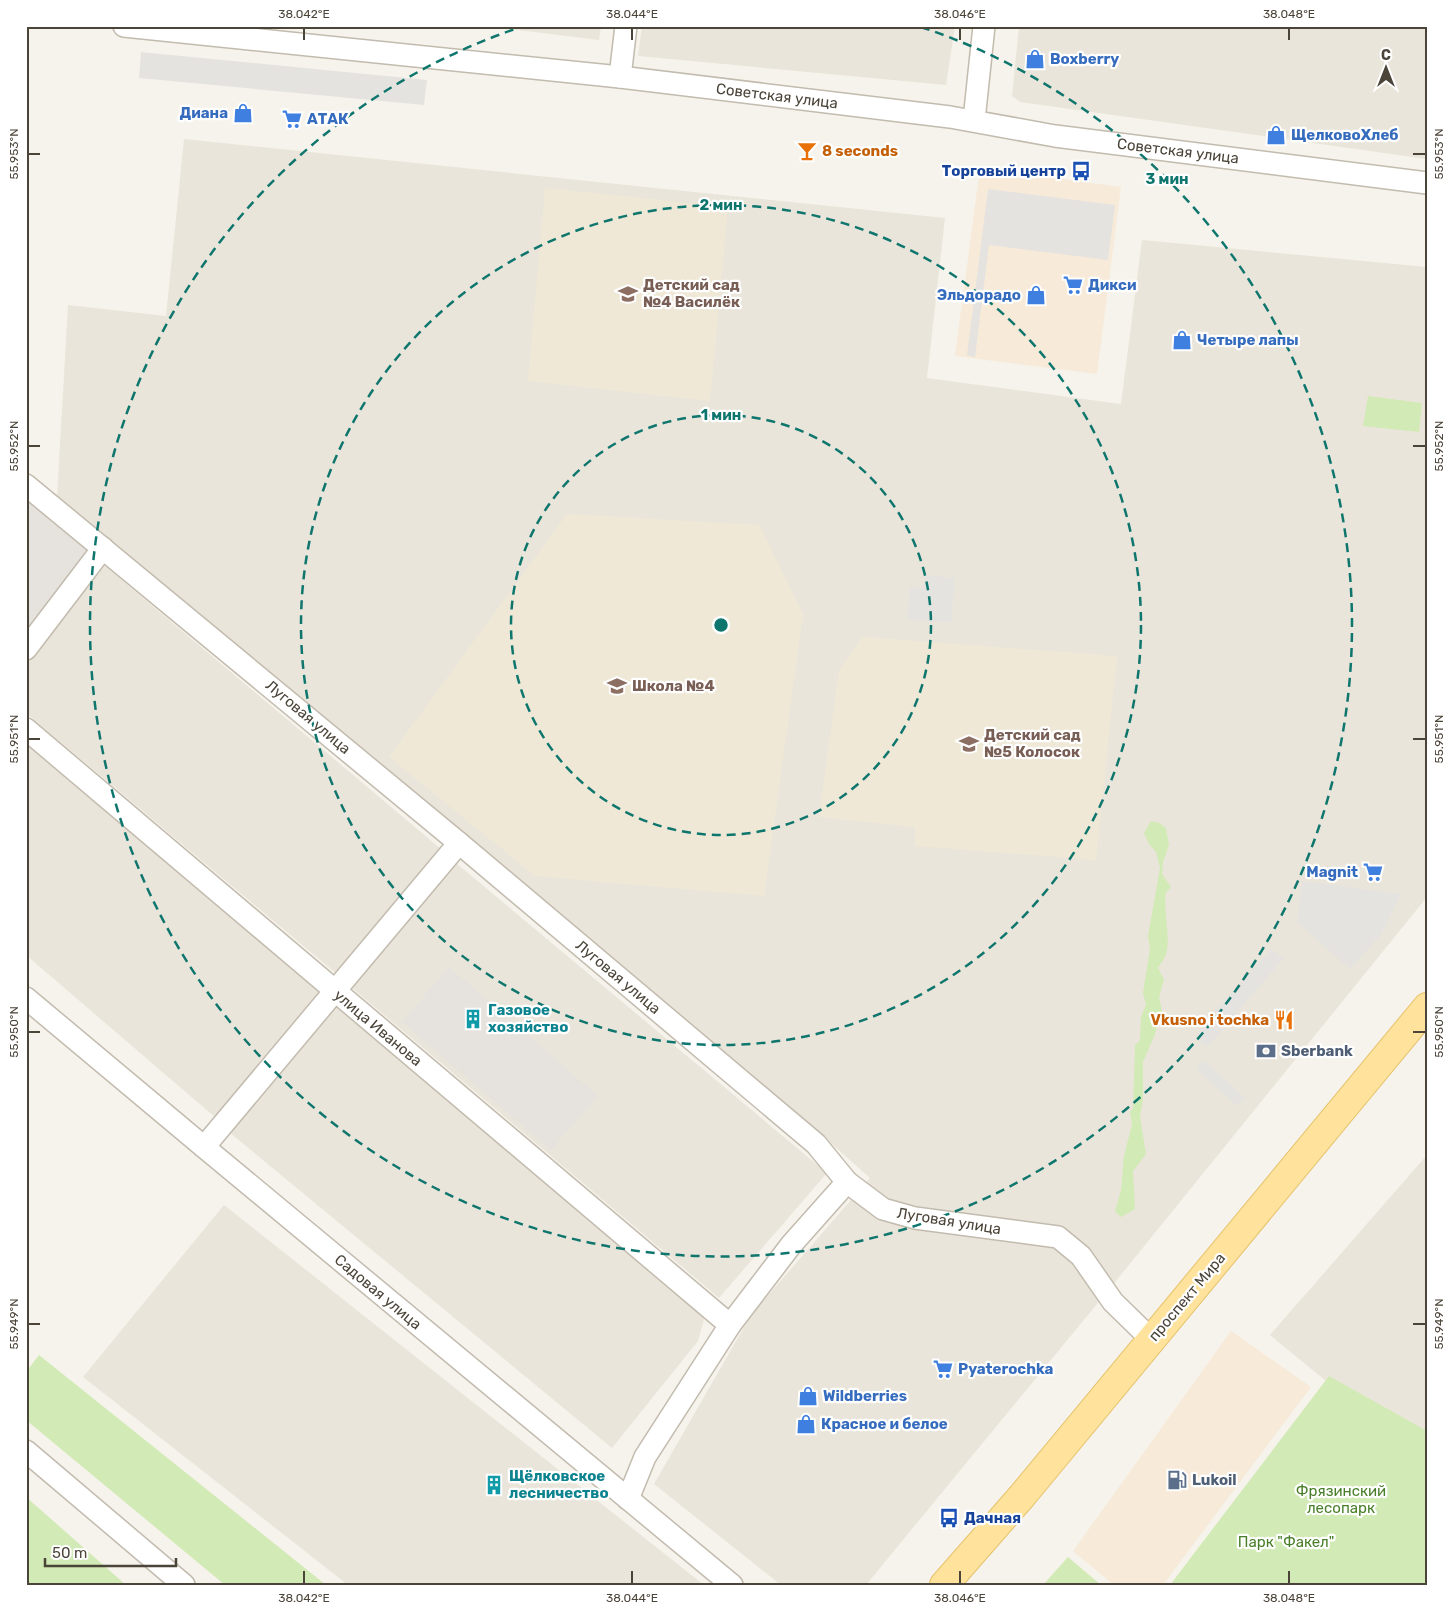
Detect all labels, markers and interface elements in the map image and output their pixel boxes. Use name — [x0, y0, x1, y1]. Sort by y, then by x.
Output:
text: 38.042°E — [278, 7, 330, 21]
text: 38.044°E — [606, 7, 658, 21]
text: 38.046°E — [934, 7, 986, 21]
text: 38.048°E — [1263, 7, 1315, 21]
north arrow — [1360, 42, 1410, 92]
text: С — [1381, 47, 1391, 64]
shop icon: Boxberry — [1024, 48, 1046, 70]
place label: Boxberry — [1050, 50, 1119, 68]
street label: Советская улица — [715, 80, 839, 112]
shop icon: Диана — [232, 102, 254, 124]
place label: Диана — [179, 104, 228, 122]
supermarket icon: АТАК — [281, 108, 303, 130]
place label: АТАК — [307, 110, 349, 128]
shop icon: ЩелковоХлеб — [1265, 124, 1287, 146]
place label: ЩелковоХлеб — [1291, 126, 1399, 144]
text: 55.953°N — [7, 128, 21, 180]
text: 55.953°N — [1432, 128, 1446, 180]
street label: Советская улица — [1116, 135, 1240, 167]
bar icon: 8 seconds — [796, 140, 818, 162]
place label: 8 seconds — [822, 142, 898, 160]
bus stop icon: Торговый центр — [1070, 160, 1092, 182]
place label: Торговый центр — [942, 162, 1066, 180]
text: 3 мин — [1145, 170, 1189, 188]
text: 2 мин — [700, 196, 742, 214]
supermarket icon: Дикси — [1062, 274, 1084, 296]
place label: Детский сад №4 Василёк — [643, 276, 740, 311]
place label: Дикси — [1088, 276, 1136, 294]
school or university icon: Детский сад №4 Василёк — [617, 283, 639, 305]
shop icon: Эльдорадо — [1025, 284, 1047, 306]
place label: Эльдорадо — [937, 286, 1021, 304]
shop icon: Четыре лапы — [1171, 329, 1193, 351]
place label: Четыре лапы — [1197, 331, 1299, 349]
text: 1 мин — [701, 406, 741, 424]
text: 55.952°N — [7, 421, 21, 471]
text: 55.952°N — [1432, 421, 1446, 471]
centre of rings — [712, 616, 730, 634]
school or university icon: Школа №4 — [606, 675, 628, 697]
street label: Луговая улица — [262, 676, 354, 758]
place label: Школа №4 — [632, 677, 715, 695]
text: 55.951°N — [7, 715, 21, 763]
text: 55.951°N — [1432, 715, 1446, 763]
place label: Детский сад №5 Колосок — [984, 726, 1081, 761]
school or university icon: Детский сад №5 Колосок — [958, 733, 980, 755]
supermarket icon: Magnit — [1362, 861, 1384, 883]
place label: Magnit — [1306, 863, 1358, 881]
street label: Луговая улица — [572, 936, 664, 1018]
street label: улица Иванова — [330, 986, 426, 1070]
place label: Газовое хозяйство — [488, 1001, 568, 1036]
text: 55.950°N — [7, 1006, 21, 1058]
text: 55.950°N — [1432, 1006, 1446, 1058]
building icon: Газовое хозяйство — [462, 1008, 484, 1030]
restaurant icon: Vkusno i tochka — [1273, 1009, 1295, 1031]
place label: Vkusno i tochka — [1151, 1011, 1269, 1029]
bank icon: Sberbank — [1255, 1040, 1277, 1062]
place label: Sberbank — [1281, 1042, 1353, 1060]
street label: Луговая улица — [896, 1204, 1002, 1238]
street label: проспект Мира — [1145, 1249, 1229, 1345]
street label: Садовая улица — [331, 1251, 425, 1333]
text: 55.949°N — [7, 1298, 21, 1350]
text: 55.949°N — [1432, 1298, 1446, 1350]
supermarket icon: Pyaterochka — [932, 1358, 954, 1380]
place label: Pyaterochka — [958, 1360, 1054, 1378]
shop icon: Wildberries — [797, 1385, 819, 1407]
place label: Wildberries — [823, 1387, 907, 1405]
shop icon: Красное и белое — [795, 1413, 817, 1435]
place label: Красное и белое — [821, 1415, 948, 1433]
place label: Щёлковское лесничество — [509, 1467, 609, 1502]
fuel station icon: Lukoil — [1166, 1469, 1188, 1491]
place label: Lukoil — [1192, 1471, 1237, 1489]
building icon: Щёлковское лесничество — [483, 1474, 505, 1496]
park label: Фрязинский лесопарк — [1296, 1482, 1386, 1517]
bus stop icon: Дачная — [938, 1507, 960, 1529]
place label: Дачная — [964, 1509, 1021, 1527]
park label: Парк "Факел" — [1238, 1533, 1334, 1551]
scale bar — [45, 1536, 176, 1568]
text: 50 m — [52, 1544, 87, 1562]
text: 38.042°E — [278, 1591, 330, 1605]
text: 38.044°E — [606, 1591, 658, 1605]
text: 38.046°E — [934, 1591, 986, 1605]
text: 38.048°E — [1263, 1591, 1315, 1605]

